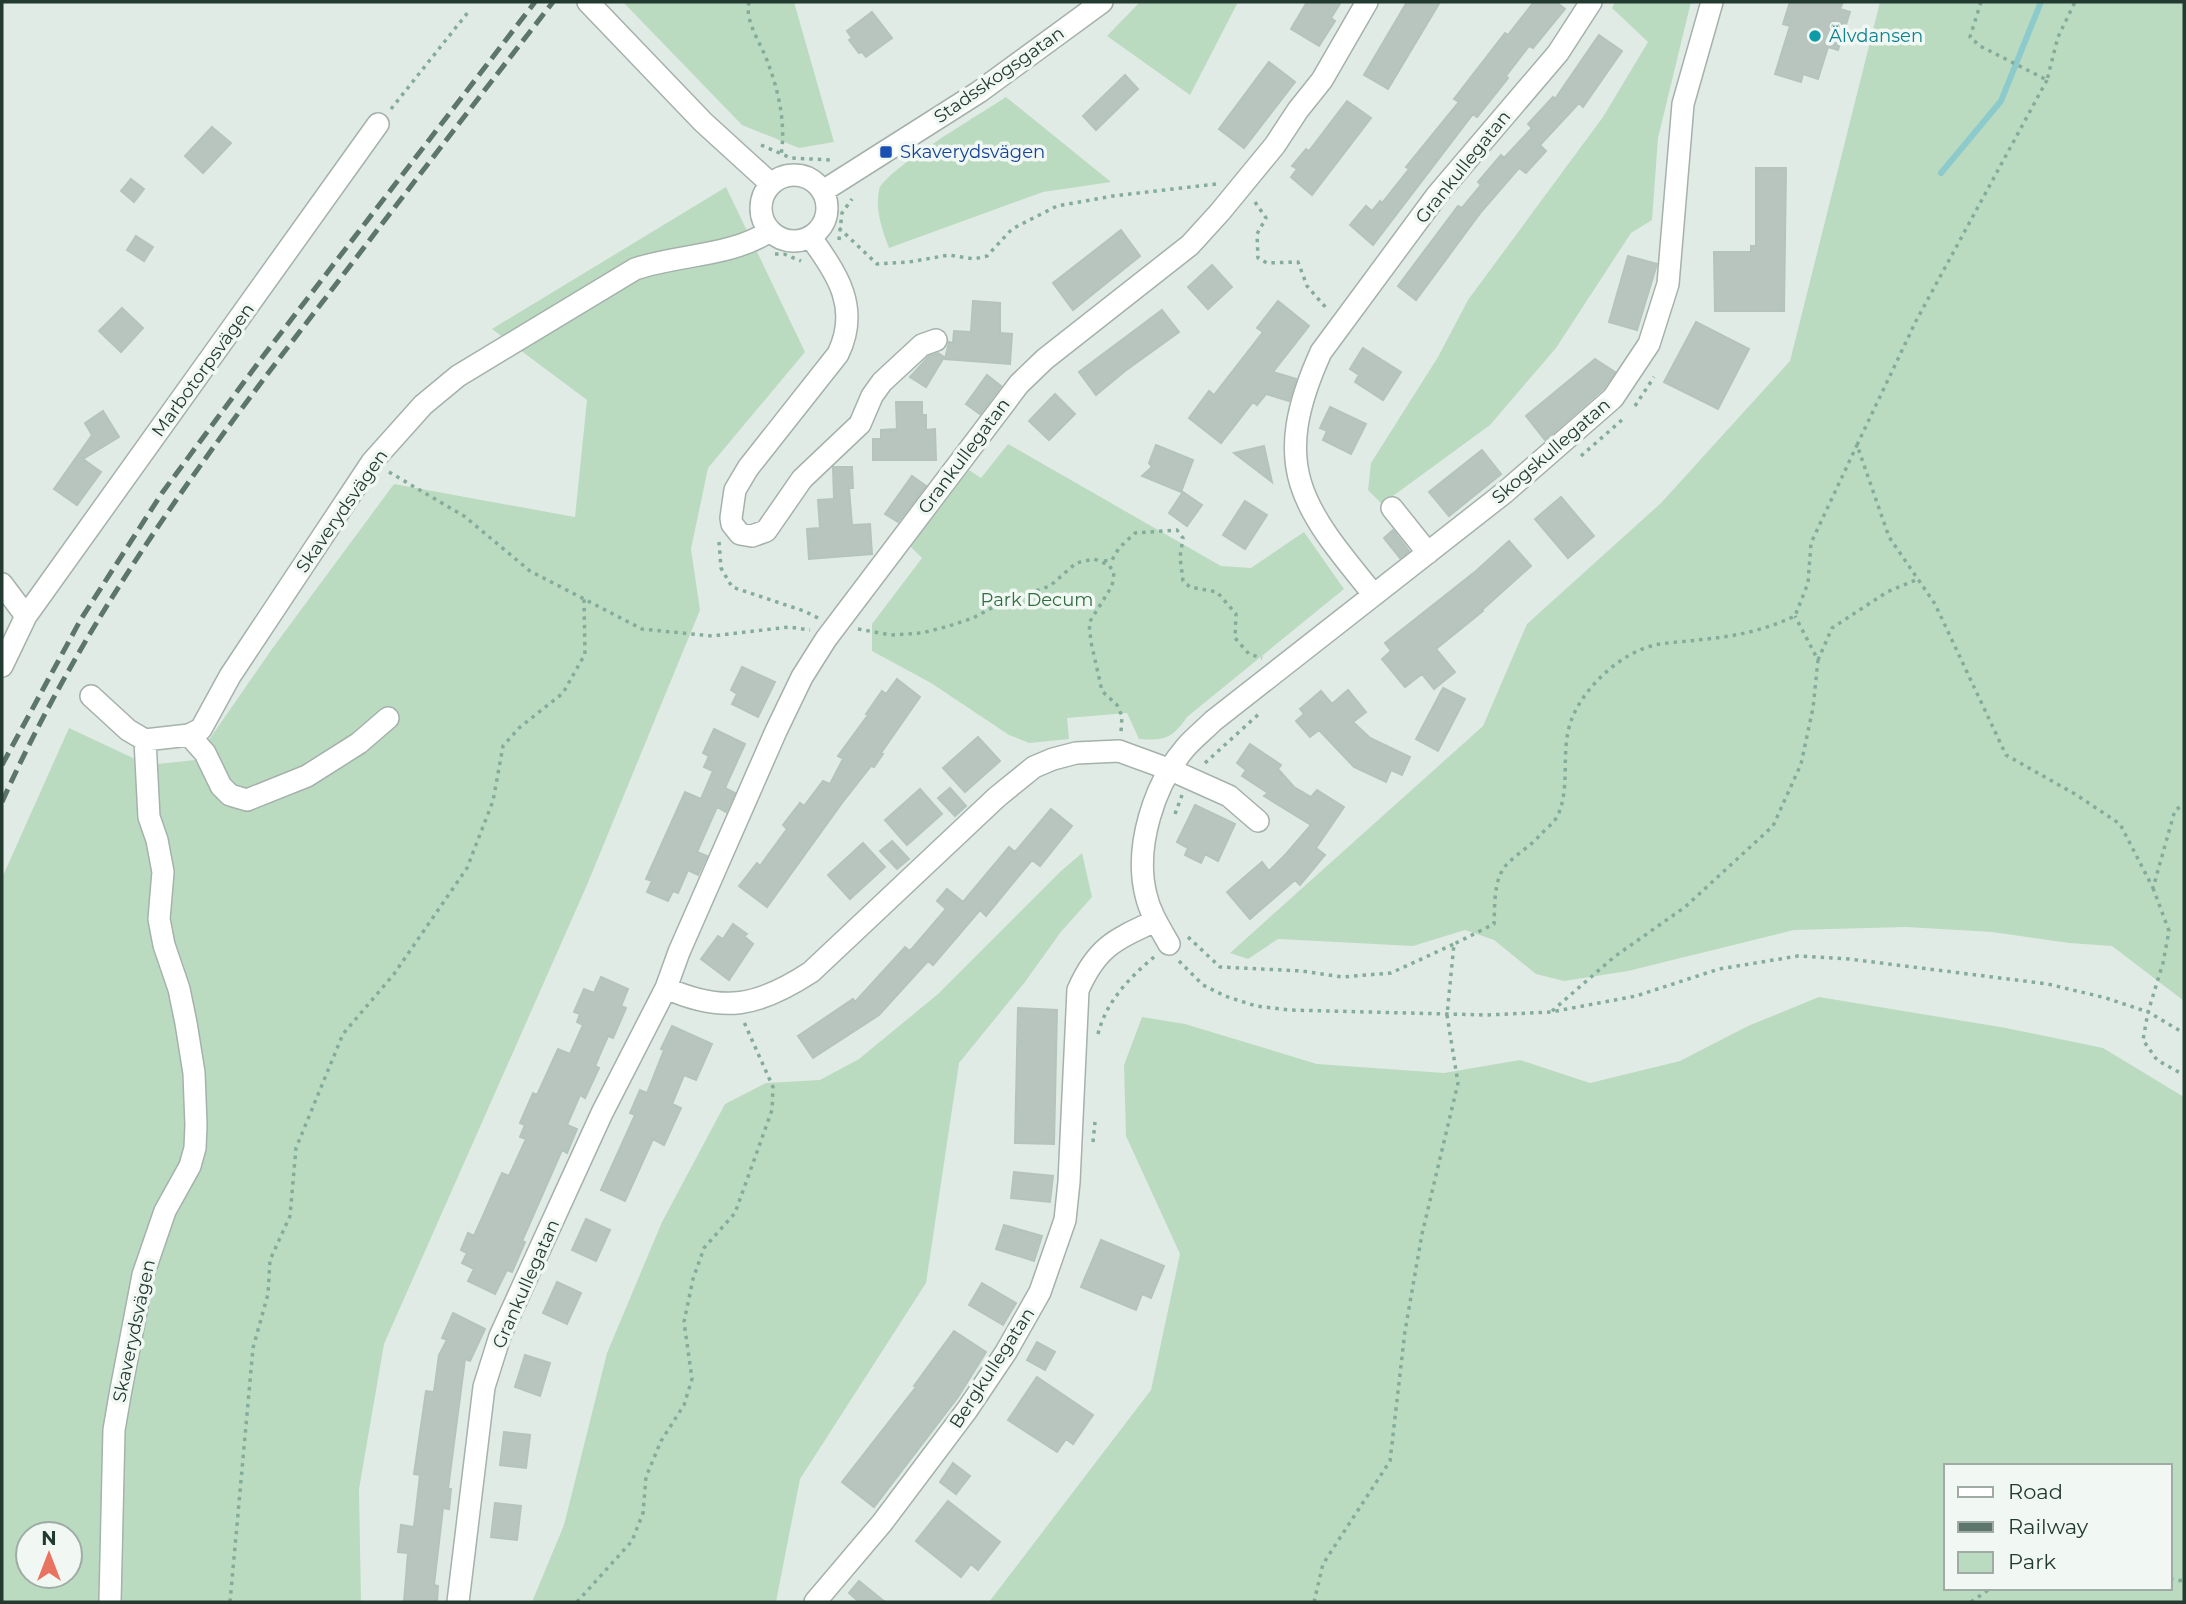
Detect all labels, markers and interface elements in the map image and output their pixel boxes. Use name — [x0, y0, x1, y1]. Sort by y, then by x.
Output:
street label: Stadsskogsgatan — [930, 22, 1068, 128]
place label: Älvdansen — [1829, 25, 1923, 47]
marker: Älvdansen — [1807, 28, 1823, 44]
street label: Grankullegatan — [1411, 106, 1515, 228]
place label: Skaverydsvägen — [900, 141, 1045, 163]
marker: Skaverydsvägen — [878, 144, 894, 160]
street label: Marbotorpsvägen — [147, 299, 259, 441]
street label: Grankullegatan — [913, 394, 1015, 518]
street label: Skogskullegatan — [1487, 394, 1615, 508]
street label: Skaverydsvägen — [291, 445, 393, 577]
park label: Park Decum — [981, 589, 1093, 611]
street label: Grankullegatan — [488, 1216, 564, 1352]
street label: Skaverydsvägen — [108, 1258, 160, 1404]
street label: Bergkullegatan — [945, 1303, 1039, 1433]
legend — [1944, 1464, 2172, 1590]
text: Road — [2008, 1479, 2063, 1504]
text: Railway — [2008, 1514, 2089, 1539]
north arrow — [14, 1520, 84, 1590]
text: N — [41, 1527, 57, 1550]
text: Park — [2008, 1549, 2056, 1574]

